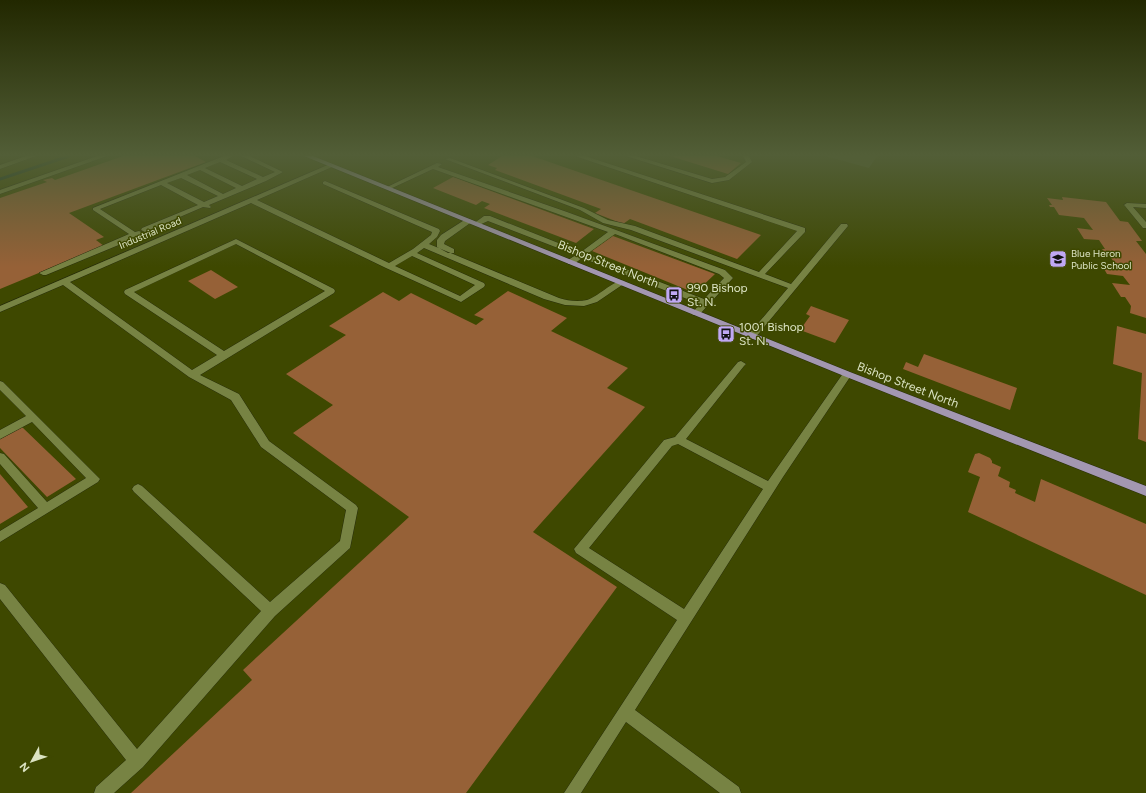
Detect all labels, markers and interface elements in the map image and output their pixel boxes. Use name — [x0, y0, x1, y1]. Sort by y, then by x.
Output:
street label: Industrial Road — [117, 214, 183, 252]
street label: Bishop Street North — [556, 237, 661, 291]
place label: Blue Heron Public School — [1071, 247, 1132, 272]
school or university icon: Blue Heron Public School — [1048, 249, 1068, 269]
place label: 990 Bishop St. N. — [687, 281, 748, 309]
bus stop icon: 990 Bishop St. N. — [664, 285, 684, 305]
place label: 1001 Bishop St. N. — [739, 320, 804, 348]
bus stop icon: 1001 Bishop St. N. — [716, 324, 736, 344]
street label: Bishop Street North — [855, 359, 961, 411]
north arrow — [12, 741, 52, 781]
text: N — [17, 760, 32, 775]

